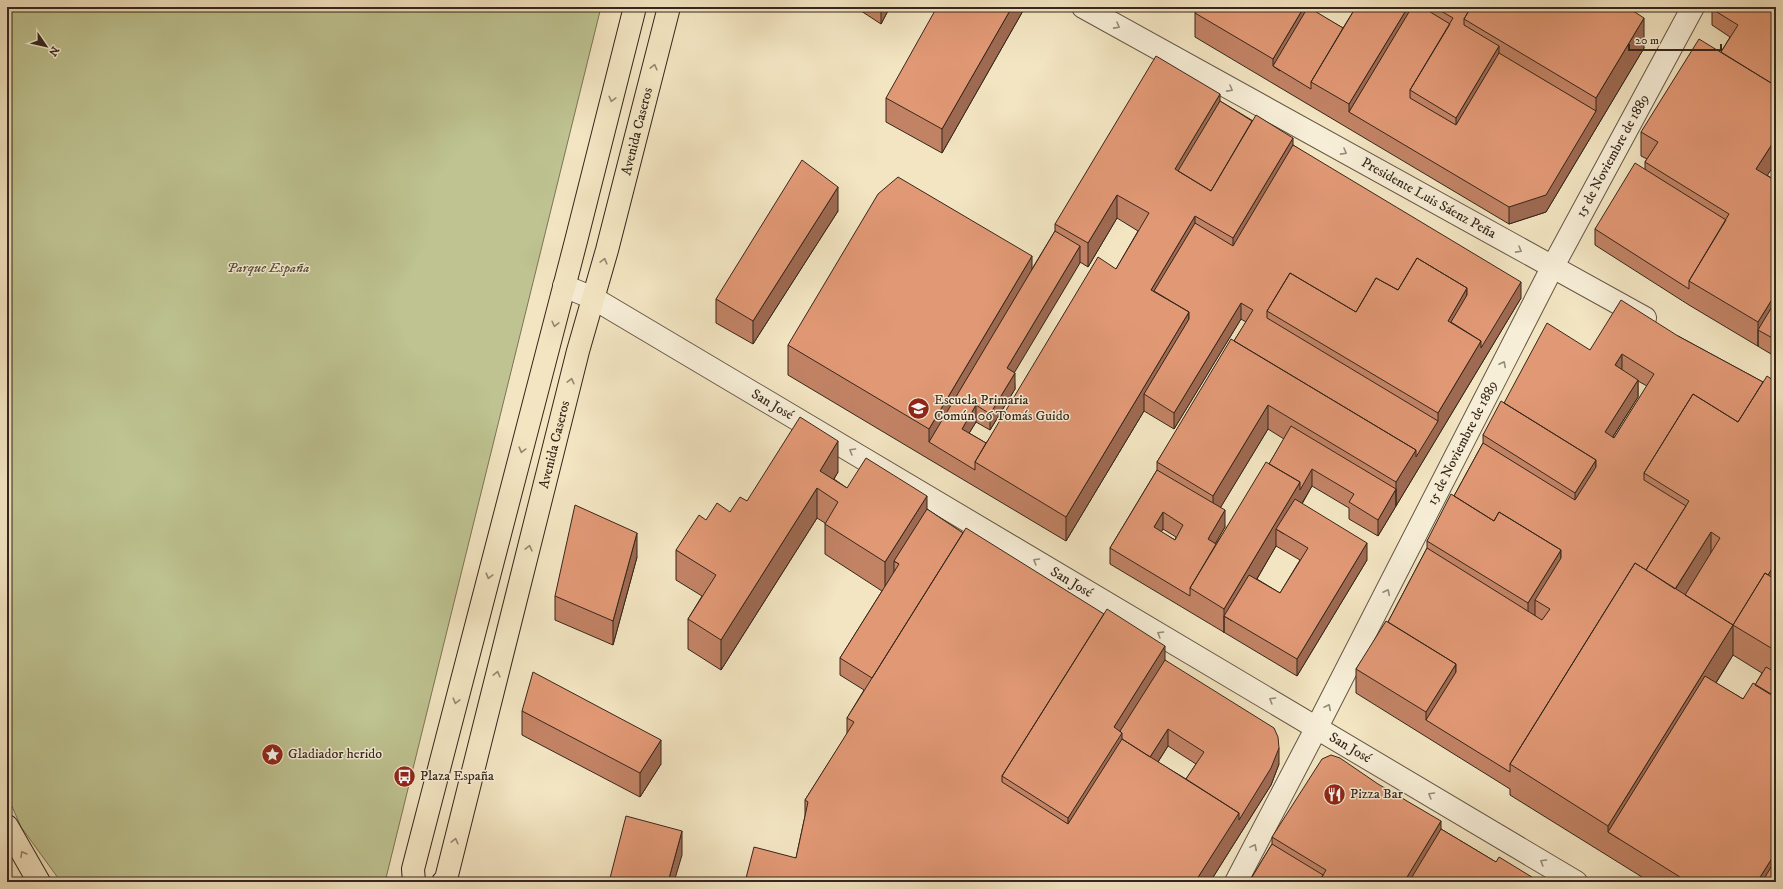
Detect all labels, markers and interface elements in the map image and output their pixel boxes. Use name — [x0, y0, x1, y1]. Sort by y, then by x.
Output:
one-way arrow — [1113, 21, 1120, 29]
north arrow — [26, 26, 66, 66]
scale bar — [1629, 26, 1721, 52]
text: 20 m — [1635, 33, 1659, 48]
text: N — [45, 43, 62, 59]
one-way arrow — [649, 64, 658, 71]
street label: Avenida Caseros — [617, 85, 657, 177]
one-way arrow — [1226, 85, 1233, 92]
street label: 15 de Noviembre de 1889 — [1572, 91, 1653, 221]
one-way arrow — [608, 96, 616, 102]
one-way arrow — [1340, 148, 1347, 155]
street label: Presidente Luis Sáenz Peña — [1358, 154, 1499, 243]
one-way arrow — [1515, 245, 1522, 252]
one-way arrow — [599, 257, 608, 264]
park label: Parque España — [227, 259, 309, 277]
one-way arrow — [551, 321, 559, 327]
one-way arrow — [1498, 360, 1506, 368]
one-way arrow — [566, 378, 574, 385]
street label: 15 de Noviembre de 1889 — [1423, 378, 1502, 508]
street label: San José — [748, 385, 797, 424]
place label: Escuela Primaria Común 06 Tomás Guido — [934, 391, 1070, 425]
school or university icon: Escuela Primaria Común 06 Tomás Guido — [906, 395, 932, 421]
street label: Avenida Caseros — [535, 398, 574, 490]
one-way arrow — [518, 446, 527, 453]
one-way arrow — [849, 449, 856, 456]
one-way arrow — [524, 545, 532, 551]
one-way arrow — [1033, 558, 1040, 565]
street label: San José — [1047, 563, 1096, 602]
one-way arrow — [485, 572, 494, 579]
one-way arrow — [1382, 588, 1390, 596]
one-way arrow — [1157, 631, 1164, 639]
one-way arrow — [492, 671, 501, 678]
one-way arrow — [452, 698, 461, 705]
one-way arrow — [1269, 698, 1276, 705]
one-way arrow — [1323, 704, 1330, 712]
street label: San José — [1326, 728, 1375, 767]
place icon: Gladiador herido — [259, 741, 285, 767]
place label: Gladiador herido — [288, 745, 382, 763]
bus stop icon: Plaza España — [391, 763, 417, 789]
place label: Plaza España — [420, 767, 494, 785]
restaurant icon: Pizza Bar — [1321, 781, 1347, 807]
place label: Pizza Bar — [1350, 785, 1404, 803]
one-way arrow — [1428, 793, 1435, 800]
one-way arrow — [450, 838, 459, 845]
one-way arrow — [1250, 844, 1257, 852]
one-way arrow — [21, 851, 28, 858]
one-way arrow — [1540, 859, 1547, 867]

